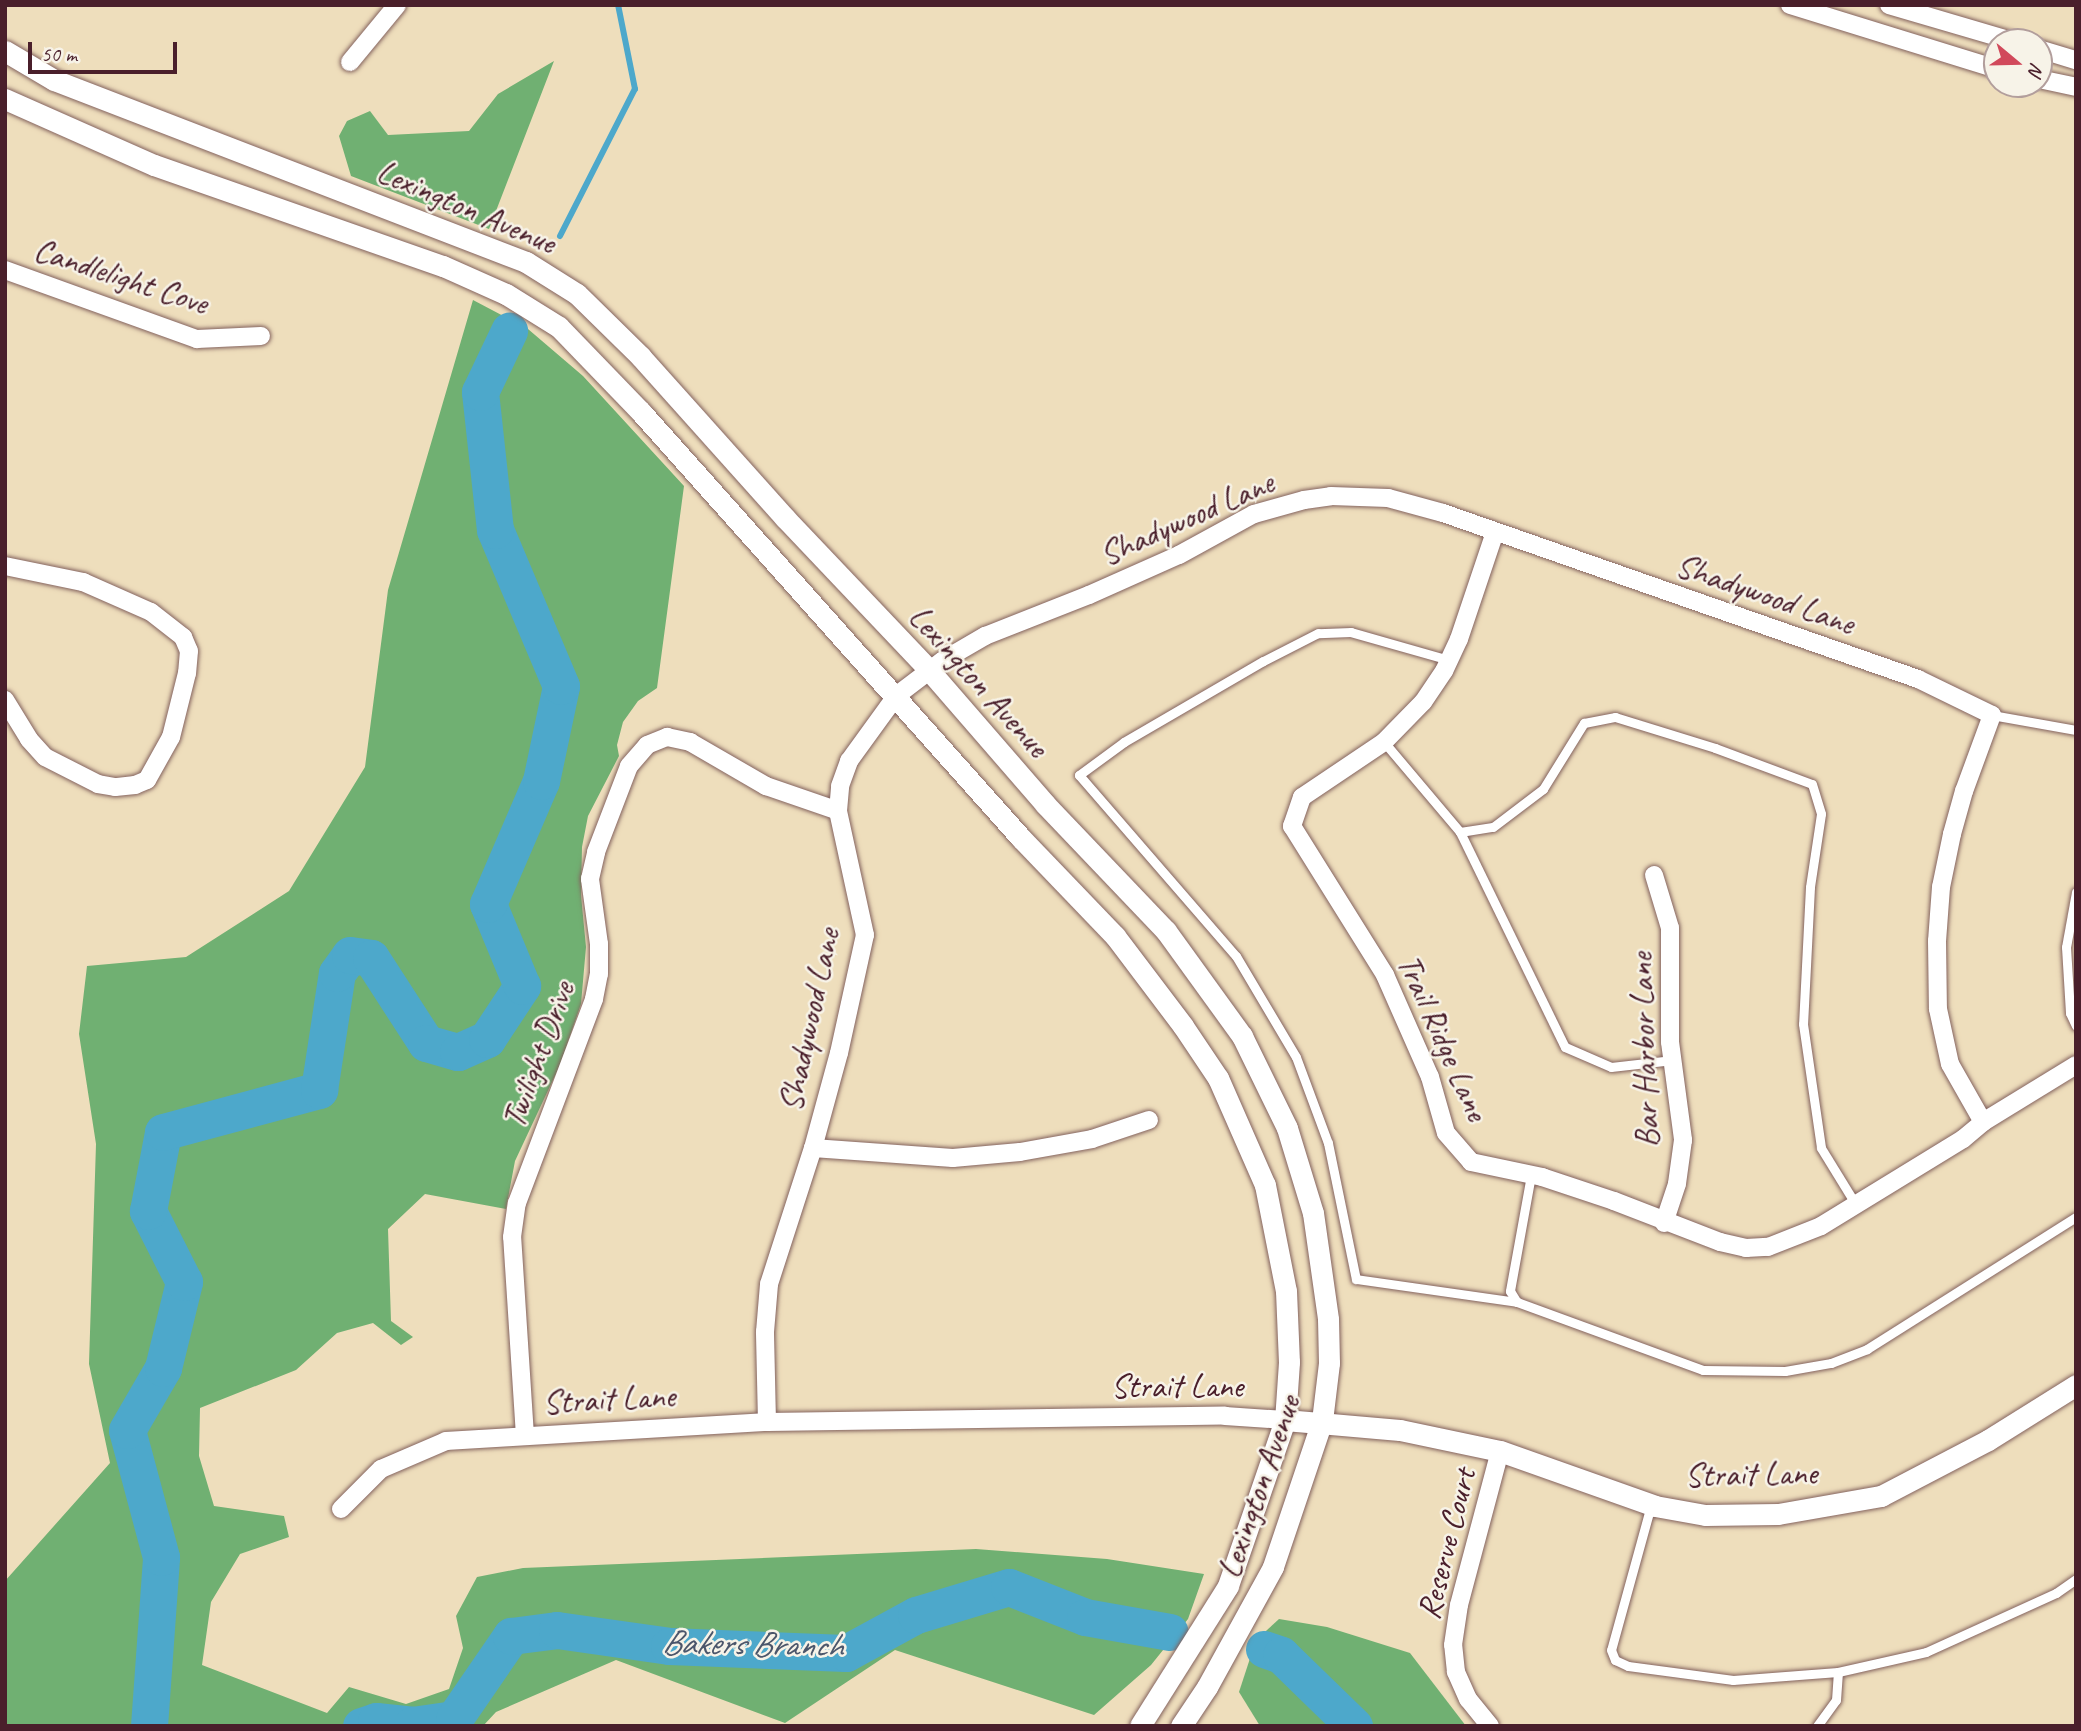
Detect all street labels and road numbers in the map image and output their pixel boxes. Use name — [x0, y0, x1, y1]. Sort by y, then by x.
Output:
street label: Lexington Avenue — [371, 153, 561, 263]
street label: Candlelight Cove — [29, 230, 213, 324]
street label: Shadywood Lane — [1094, 463, 1280, 575]
street label: Shadywood Lane — [1671, 546, 1859, 644]
street label: Lexington Avenue — [900, 598, 1056, 766]
street label: Shadywood Lane — [771, 925, 849, 1115]
street label: Trail Ridge Lane — [1387, 948, 1497, 1128]
street label: Bar Harbor Lane — [1622, 951, 1668, 1149]
street label: Twilight Drive — [494, 977, 584, 1133]
street label: Strait Lane — [1110, 1367, 1244, 1407]
street label: Strait Lane — [542, 1377, 676, 1423]
street label: Lexington Avenue — [1210, 1391, 1310, 1583]
street label: Strait Lane — [1684, 1454, 1818, 1496]
street label: Reserve Court — [1409, 1465, 1485, 1623]

